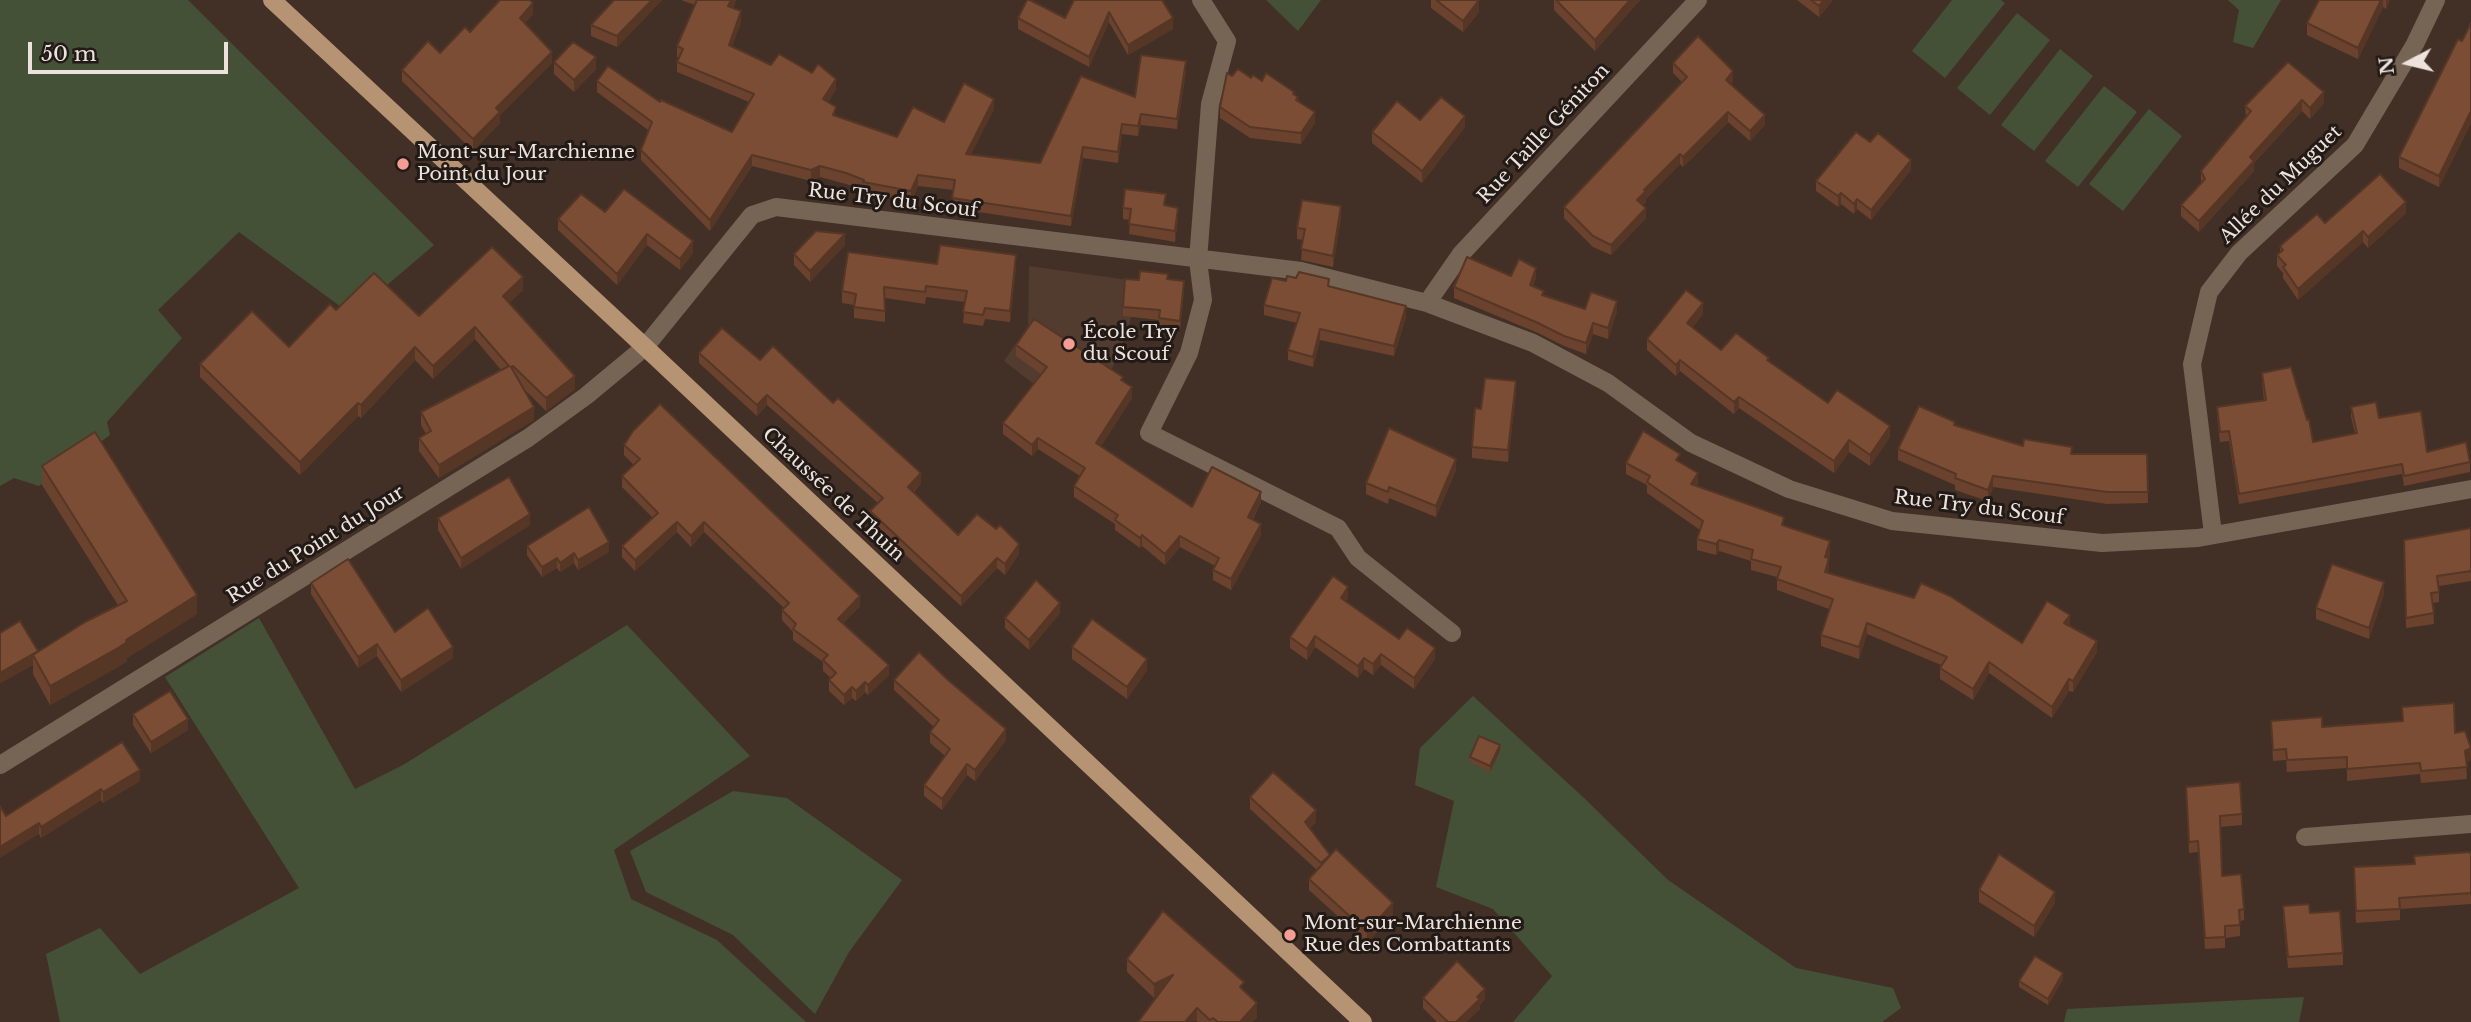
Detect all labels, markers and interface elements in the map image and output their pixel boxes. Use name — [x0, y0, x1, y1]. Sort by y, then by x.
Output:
scale bar — [32, 28, 231, 72]
north arrow — [2373, 28, 2443, 98]
text: 50 m — [41, 41, 96, 67]
text: N — [2374, 55, 2399, 76]
street label: Rue Taille Géniton — [1473, 59, 1615, 209]
street label: Allée du Muguet — [2215, 121, 2347, 249]
place label: Mont-sur-Marchienne Point du Jour — [417, 142, 635, 186]
marker: Mont-sur-Marchienne Point du Jour — [395, 156, 411, 172]
street label: Rue Try du Scouf — [807, 179, 979, 223]
place label: École Try du Scouf — [1083, 322, 1177, 366]
marker: École Try du Scouf — [1061, 336, 1077, 352]
street label: Chaussée de Thuin — [757, 423, 909, 567]
street label: Rue du Point du Jour — [223, 481, 409, 609]
street label: Rue Try du Scouf — [1893, 486, 2065, 530]
place label: Mont-sur-Marchienne Rue des Combattants — [1304, 913, 1522, 957]
marker: Mont-sur-Marchienne Rue des Combattants — [1282, 927, 1298, 943]

